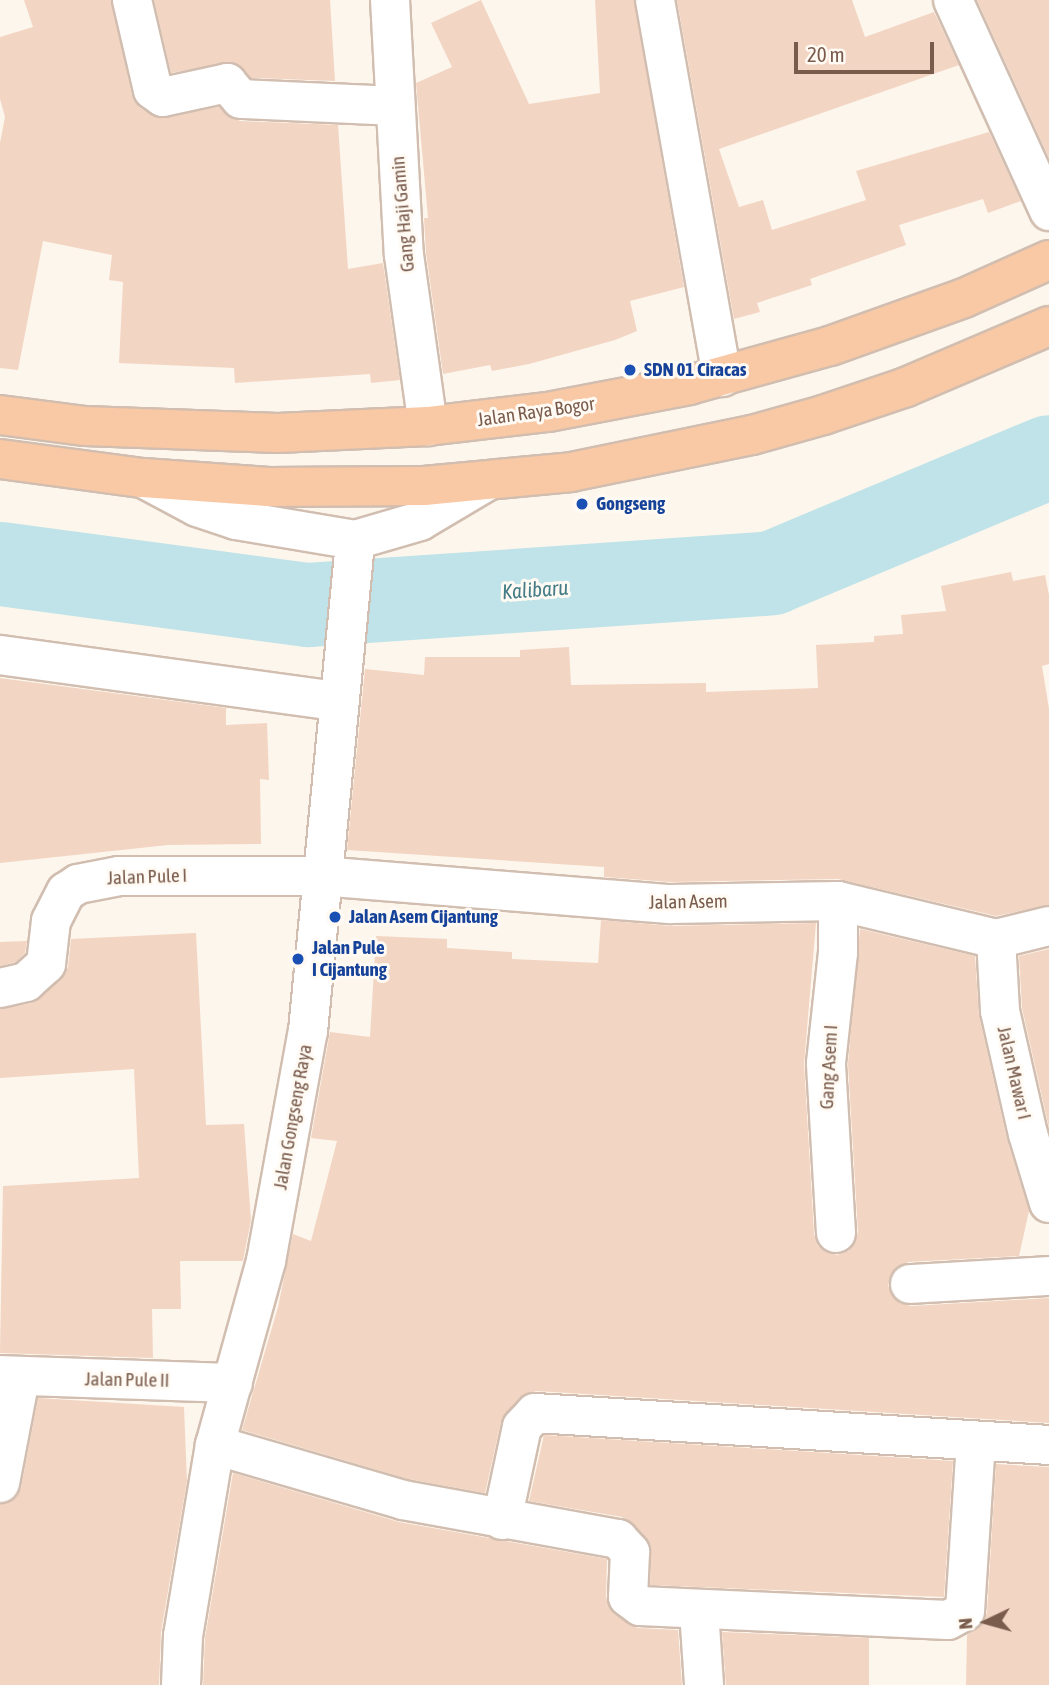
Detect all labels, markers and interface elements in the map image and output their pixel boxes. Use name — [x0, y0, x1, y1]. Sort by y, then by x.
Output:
scale bar — [797, 28, 937, 72]
text: 20 m — [807, 42, 845, 66]
street label: Gang Haji Gamin — [387, 155, 419, 273]
place label: SDN 01 Ciracas — [644, 359, 746, 381]
marker: SDN 01 Ciracas — [622, 362, 638, 378]
street label: Jalan Raya Bogor — [476, 392, 596, 432]
place label: Gongseng — [596, 493, 665, 515]
marker: Gongseng — [574, 496, 590, 512]
water label: Kalibaru — [501, 574, 569, 604]
street label: Jalan Pule I — [107, 864, 187, 890]
street label: Jalan Asem — [648, 890, 728, 914]
place label: Jalan Asem Cijantung — [349, 906, 498, 928]
marker: Jalan Asem Cijantung — [327, 909, 343, 925]
place label: Jalan Pule I Cijantung — [312, 937, 387, 981]
marker: Jalan Pule I Cijantung — [290, 951, 306, 967]
street label: Gang Asem I — [815, 1024, 843, 1110]
street label: Jalan Mawar I — [992, 1024, 1036, 1122]
street label: Jalan Gongseng Raya — [269, 1043, 317, 1191]
street label: Jalan Pule II — [84, 1368, 170, 1392]
north arrow — [951, 1587, 1021, 1657]
text: N — [954, 1617, 977, 1630]

